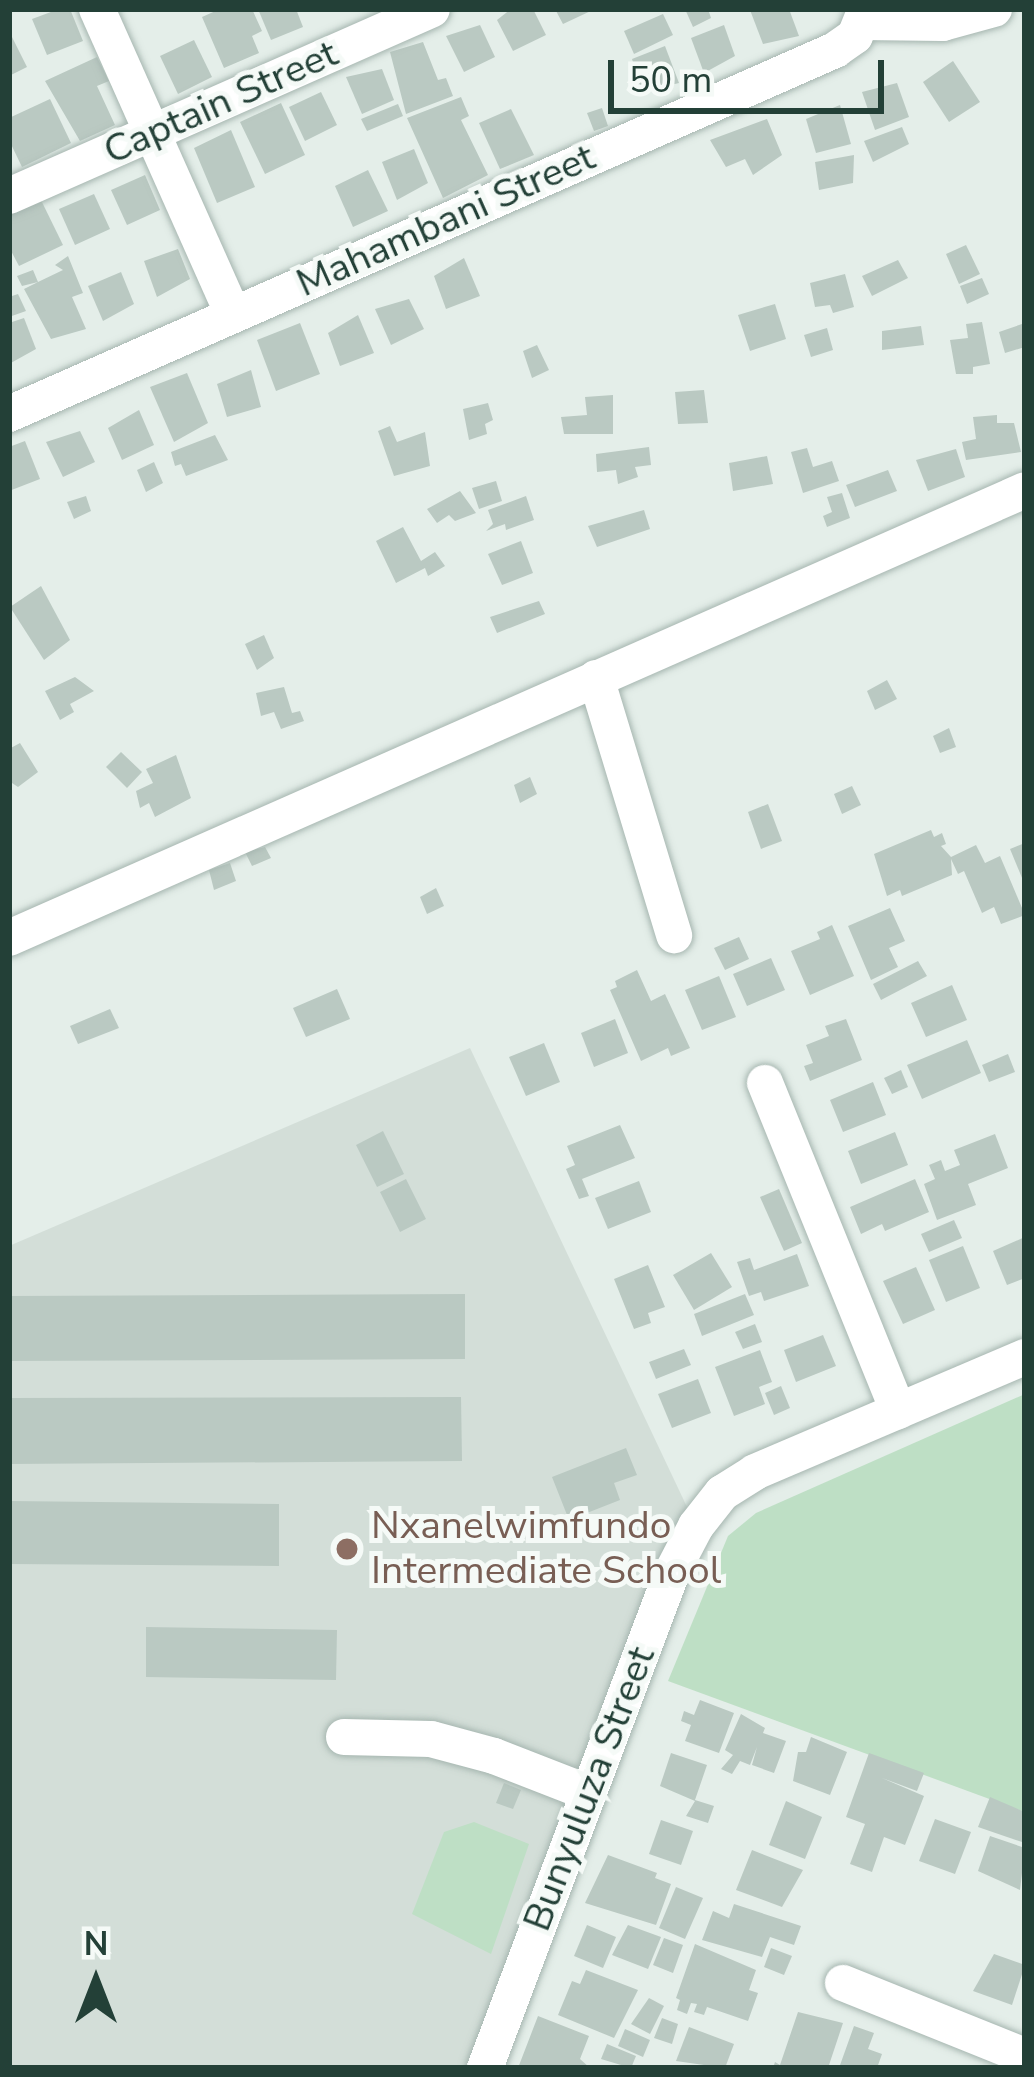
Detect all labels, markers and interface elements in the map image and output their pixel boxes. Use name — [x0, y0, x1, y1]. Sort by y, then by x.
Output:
street label: Captain Street — [97, 31, 345, 175]
scale bar — [614, 36, 890, 110]
text: 50 m — [629, 56, 712, 105]
street label: Mahambani Street — [290, 134, 602, 308]
place label: Nxanelwimfundo Intermediate School — [371, 1504, 721, 1595]
marker: Nxanelwimfundo Intermediate School — [334, 1536, 360, 1562]
street label: Bunyuluza Street — [514, 1640, 666, 1938]
north arrow — [36, 1921, 156, 2041]
text: N — [84, 1922, 108, 1967]

